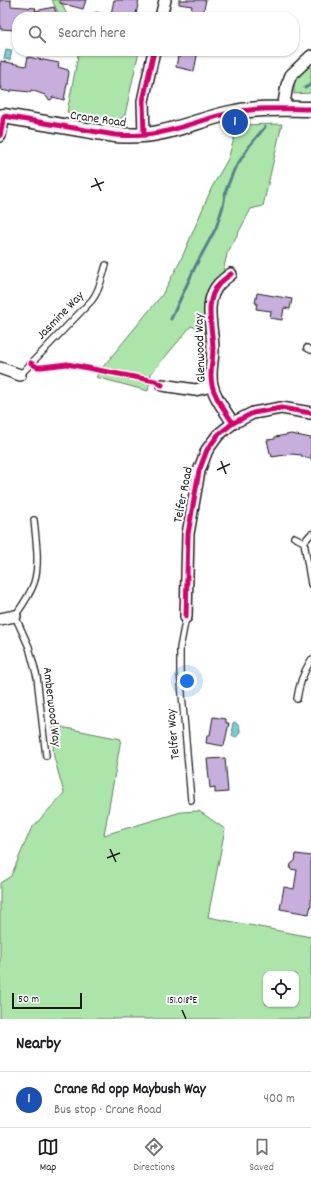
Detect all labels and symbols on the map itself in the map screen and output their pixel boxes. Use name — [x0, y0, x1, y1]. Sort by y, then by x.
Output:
street label: Crane Road — [69, 107, 127, 133]
pin: 1 — [222, 107, 248, 137]
street label: Jasmine Way — [33, 287, 90, 345]
street label: Glenwood Way — [190, 312, 212, 383]
street label: Telfer Road — [169, 465, 199, 525]
street label: Amberwood Way — [37, 666, 65, 749]
your location — [177, 671, 197, 691]
street label: Telfer Way — [162, 707, 186, 760]
scale bar — [12, 991, 82, 1010]
text: 151.018°E — [167, 994, 197, 1008]

